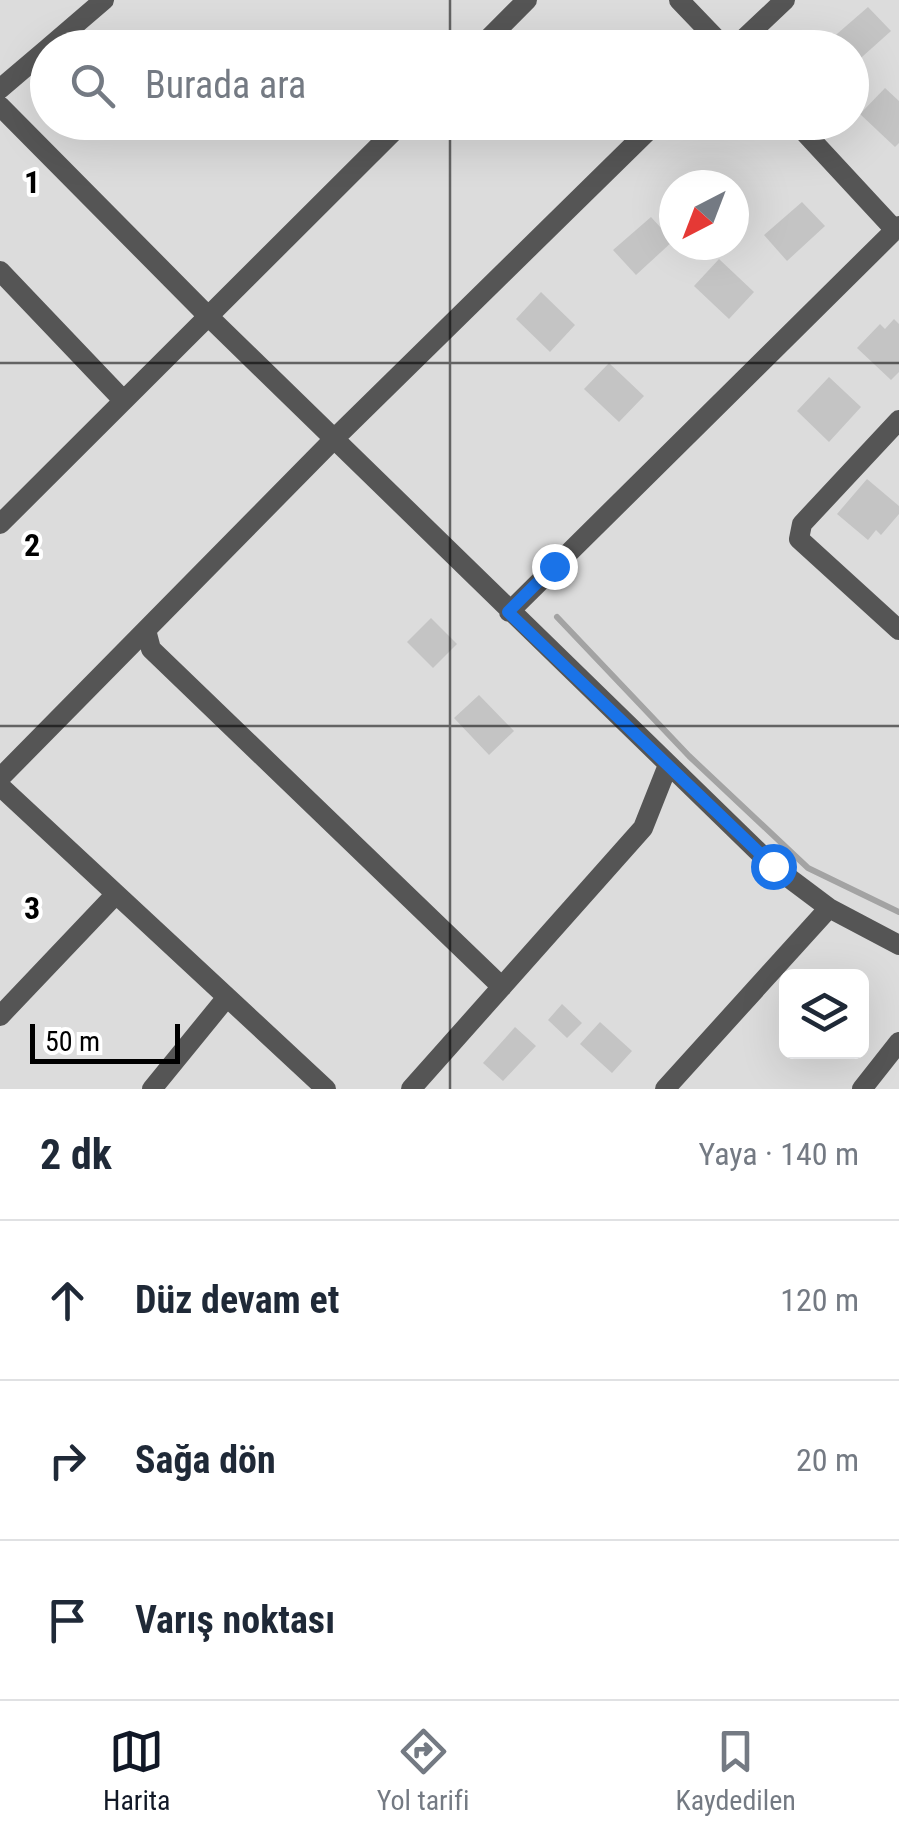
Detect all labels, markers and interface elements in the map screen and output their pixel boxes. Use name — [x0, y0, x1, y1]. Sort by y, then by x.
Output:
search box — [30, 30, 869, 140]
icon: search — [65, 58, 120, 113]
text: Burada ara — [145, 63, 306, 107]
text: 1 — [24, 163, 40, 201]
north arrow — [659, 170, 749, 260]
text: 2 — [24, 526, 40, 564]
route end — [532, 544, 578, 590]
route start — [751, 844, 797, 890]
text: 3 — [24, 889, 40, 927]
map controls — [779, 969, 869, 1059]
button: layers — [779, 969, 869, 1059]
scale bar — [30, 1019, 180, 1064]
text: 50 m — [45, 1025, 100, 1058]
text: 2 dk — [40, 1130, 112, 1179]
text: Yaya · 140 m — [699, 1135, 859, 1173]
icon: ahead — [40, 1273, 95, 1328]
text: Düz devam et — [135, 1278, 339, 1322]
text: 120 m — [780, 1281, 859, 1319]
icon: right — [40, 1433, 95, 1488]
text: Sağa dön — [135, 1438, 276, 1482]
text: 20 m — [796, 1441, 859, 1479]
icon: arrive — [40, 1593, 95, 1648]
text: Varış noktası — [135, 1598, 335, 1642]
tab: Harita — [103, 1724, 171, 1817]
tab: Yol tarifi — [377, 1724, 469, 1817]
tab: Kaydedilen — [675, 1724, 796, 1817]

